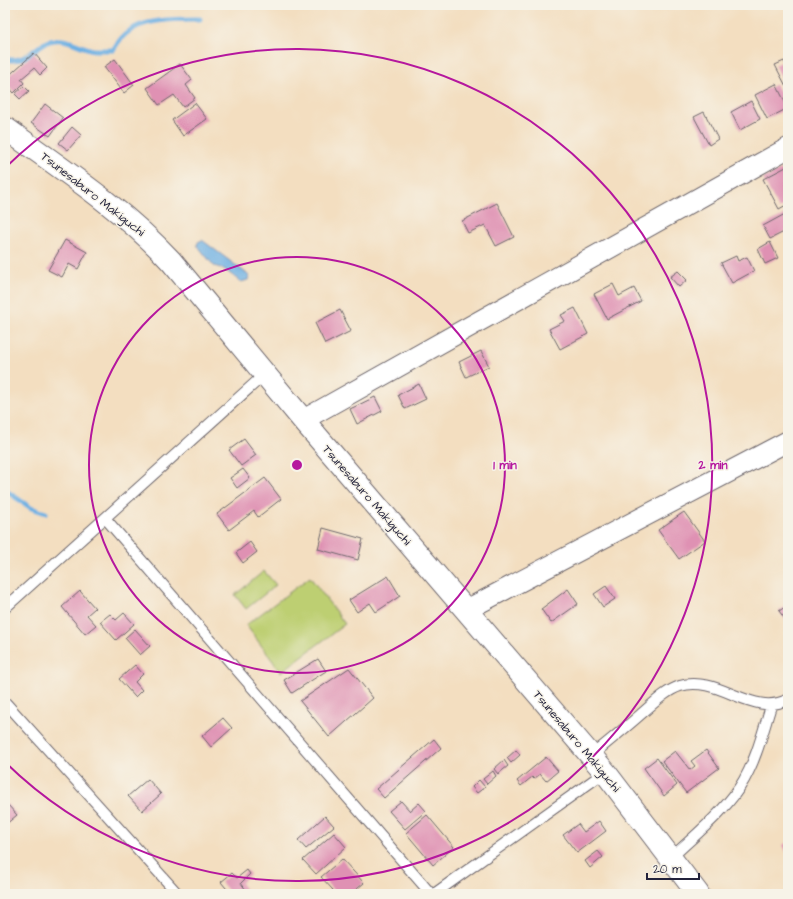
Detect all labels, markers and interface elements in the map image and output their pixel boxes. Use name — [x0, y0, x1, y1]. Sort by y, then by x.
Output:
street label: Tsunesaburo Makiguchi — [36, 148, 149, 241]
street label: Tsunesaburo Makiguchi — [317, 441, 415, 550]
text: 1 min — [493, 457, 517, 474]
text: 2 min — [698, 457, 727, 474]
centre of rings — [290, 458, 304, 472]
street label: Tsunesaburo Makiguchi — [528, 687, 624, 797]
scale bar — [647, 855, 699, 881]
text: 20 m — [653, 861, 682, 878]

